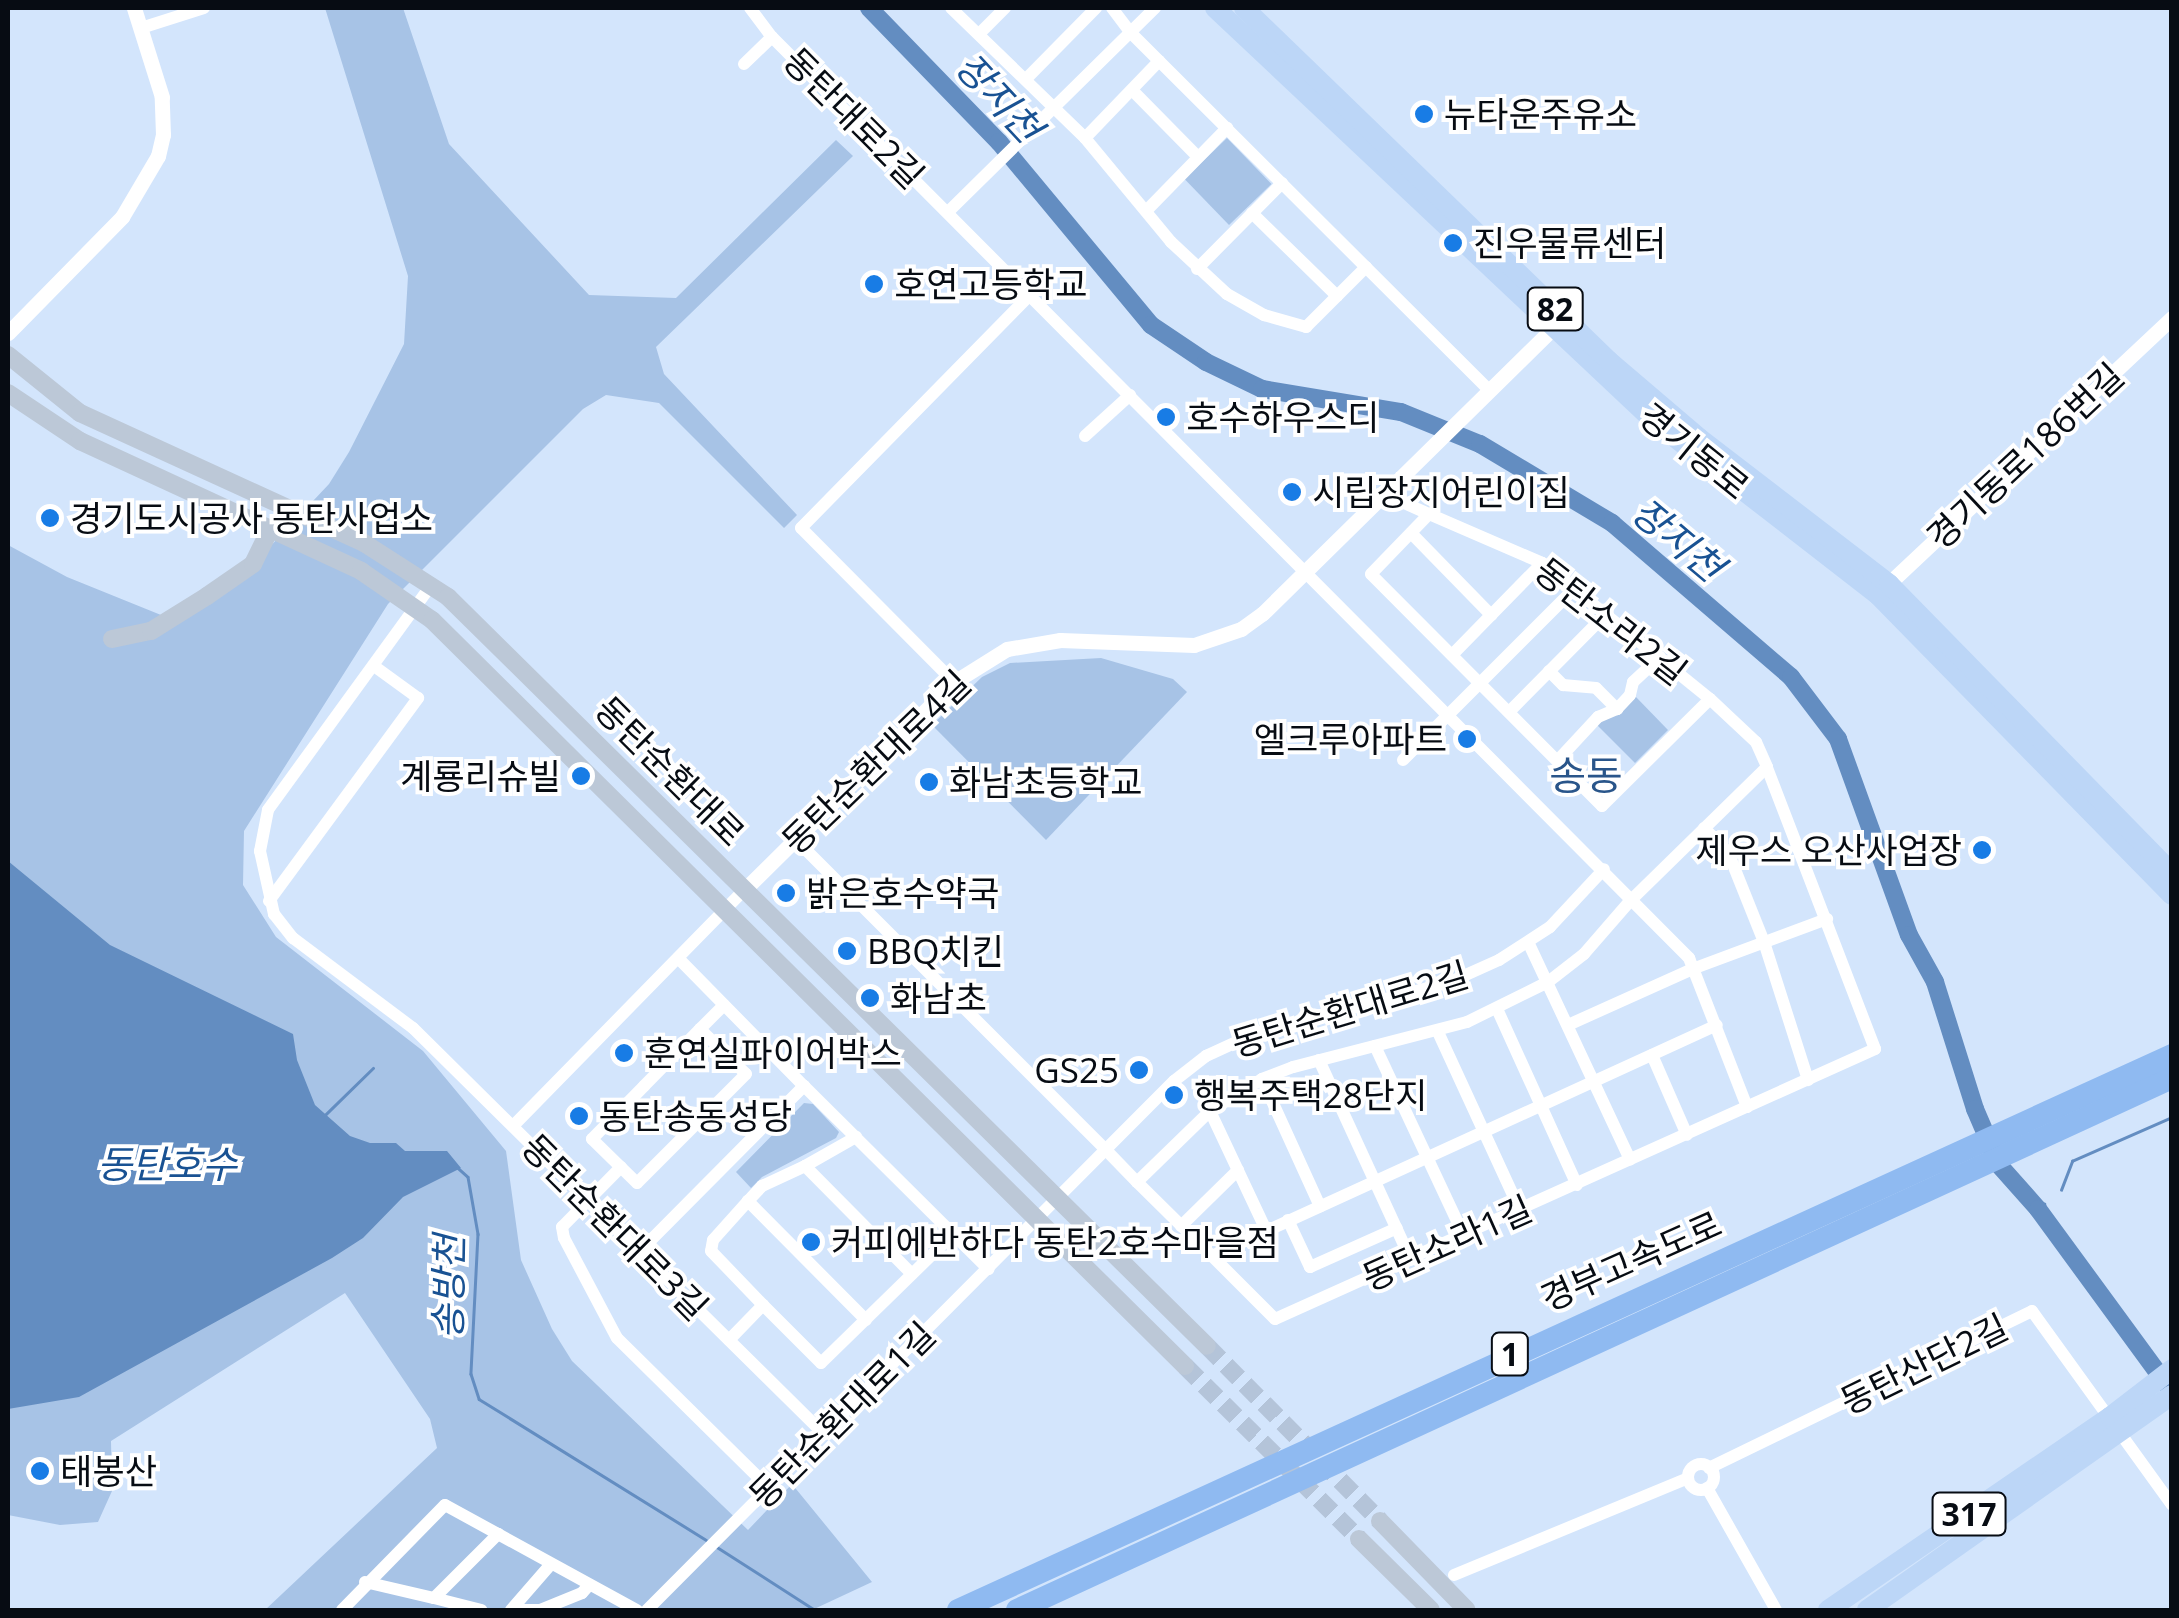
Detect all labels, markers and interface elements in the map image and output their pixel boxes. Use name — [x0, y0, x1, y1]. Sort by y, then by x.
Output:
street label: 동탄대로2길 — [775, 39, 933, 197]
water label: 장지천 — [947, 43, 1051, 151]
place label: 뉴타운주유소 — [1444, 93, 1637, 135]
marker: 뉴타운주유소 — [1413, 103, 1435, 125]
place label: 진우물류센터 — [1473, 222, 1666, 264]
marker: 진우물류센터 — [1442, 232, 1464, 254]
place label: 호연고등학교 — [894, 263, 1087, 305]
marker: 호연고등학교 — [863, 273, 885, 295]
road number: 82 — [1525, 282, 1585, 336]
street label: 경기동로186번길 — [1918, 354, 2132, 558]
street label: 경기동로 — [1631, 394, 1757, 508]
place label: 호수하우스디 — [1186, 396, 1379, 438]
marker: 호수하우스디 — [1155, 406, 1177, 428]
place label: 시립장지어린이집 — [1312, 471, 1570, 513]
marker: 시립장지어린이집 — [1281, 481, 1303, 503]
water label: 장지천 — [1623, 488, 1733, 590]
place label: 경기도시공사 동탄사업소 — [70, 497, 433, 539]
marker: 경기도시공사 동탄사업소 — [39, 507, 61, 529]
street label: 동탄소라2길 — [1527, 549, 1695, 693]
street label: 동탄순환대로4길 — [773, 662, 979, 862]
street label: 동탄순환대로 — [587, 688, 753, 854]
place label: 엘크루아파트 — [1254, 718, 1447, 760]
marker: 엘크루아파트 — [1456, 728, 1478, 750]
district label: 송동 — [1549, 751, 1623, 799]
place label: 계룡리슈빌 — [400, 755, 561, 797]
place label: 화남초등학교 — [949, 761, 1142, 803]
marker: 계룡리슈빌 — [570, 765, 592, 787]
marker: 화남초등학교 — [918, 771, 940, 793]
place label: 제우스 오산사업장 — [1695, 829, 1962, 871]
marker: 제우스 오산사업장 — [1971, 839, 1993, 861]
place label: 밝은호수약국 — [806, 872, 999, 914]
marker: 밝은호수약국 — [775, 882, 797, 904]
place label: BBQ치킨 — [867, 930, 1004, 972]
marker: BBQ치킨 — [836, 940, 858, 962]
street label: 동탄순환대로2길 — [1227, 953, 1473, 1065]
place label: 화남초 — [890, 977, 987, 1019]
marker: 화남초 — [859, 987, 881, 1009]
place label: 훈연실파이어박스 — [644, 1032, 902, 1074]
marker: 훈연실파이어박스 — [613, 1042, 635, 1064]
place label: GS25 — [1034, 1049, 1119, 1091]
marker: GS25 — [1128, 1059, 1150, 1081]
place label: 행복주택28단지 — [1194, 1074, 1427, 1116]
marker: 행복주택28단지 — [1163, 1084, 1185, 1106]
place label: 동탄송동성당 — [599, 1095, 792, 1137]
marker: 동탄송동성당 — [568, 1105, 590, 1127]
street label: 동탄순환대로3길 — [513, 1125, 717, 1329]
water label: 동탄호수 — [97, 1141, 237, 1187]
street label: 동탄소라1길 — [1356, 1187, 1538, 1299]
street label: 경부고속도로 — [1534, 1203, 1728, 1319]
place label: 커피에반하다 동탄2호수마을점 — [831, 1221, 1279, 1263]
marker: 커피에반하다 동탄2호수마을점 — [800, 1231, 822, 1253]
water label: 송방천 — [424, 1234, 472, 1340]
street label: 동탄산단2길 — [1833, 1305, 2015, 1423]
street label: 동탄순환대로1길 — [740, 1313, 944, 1517]
road number: 1 — [1490, 1327, 1530, 1381]
place label: 태봉산 — [60, 1450, 157, 1492]
marker: 태봉산 — [29, 1460, 51, 1482]
road number: 317 — [1932, 1487, 2006, 1541]

